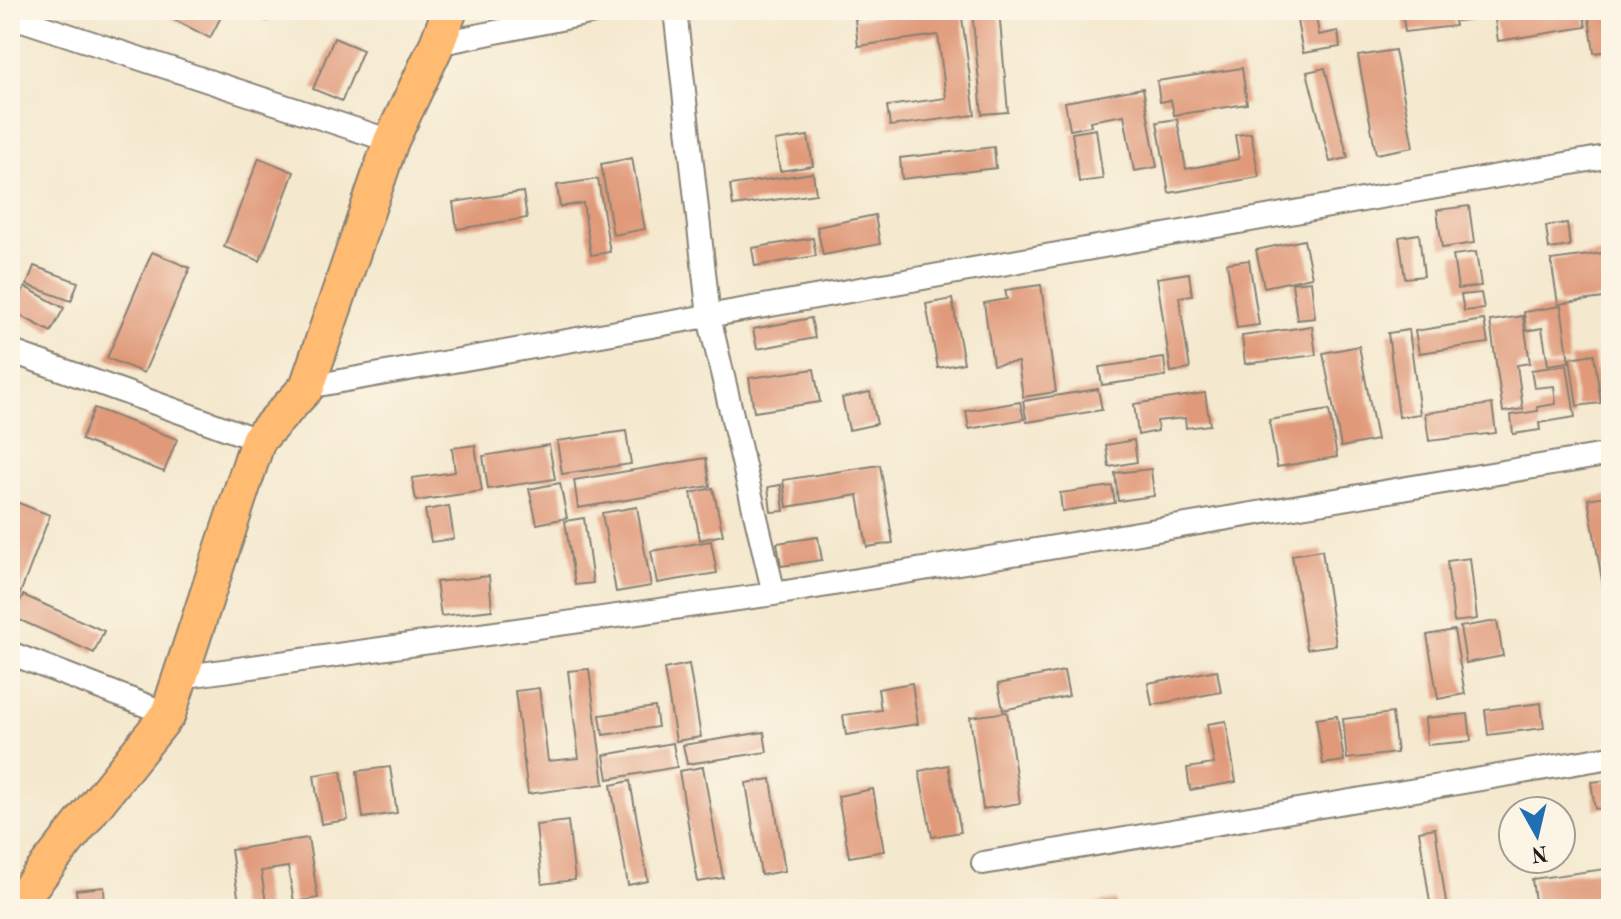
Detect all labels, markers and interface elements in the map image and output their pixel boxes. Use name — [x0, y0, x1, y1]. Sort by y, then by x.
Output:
north arrow — [1497, 795, 1577, 875]
text: N — [1529, 841, 1549, 865]

